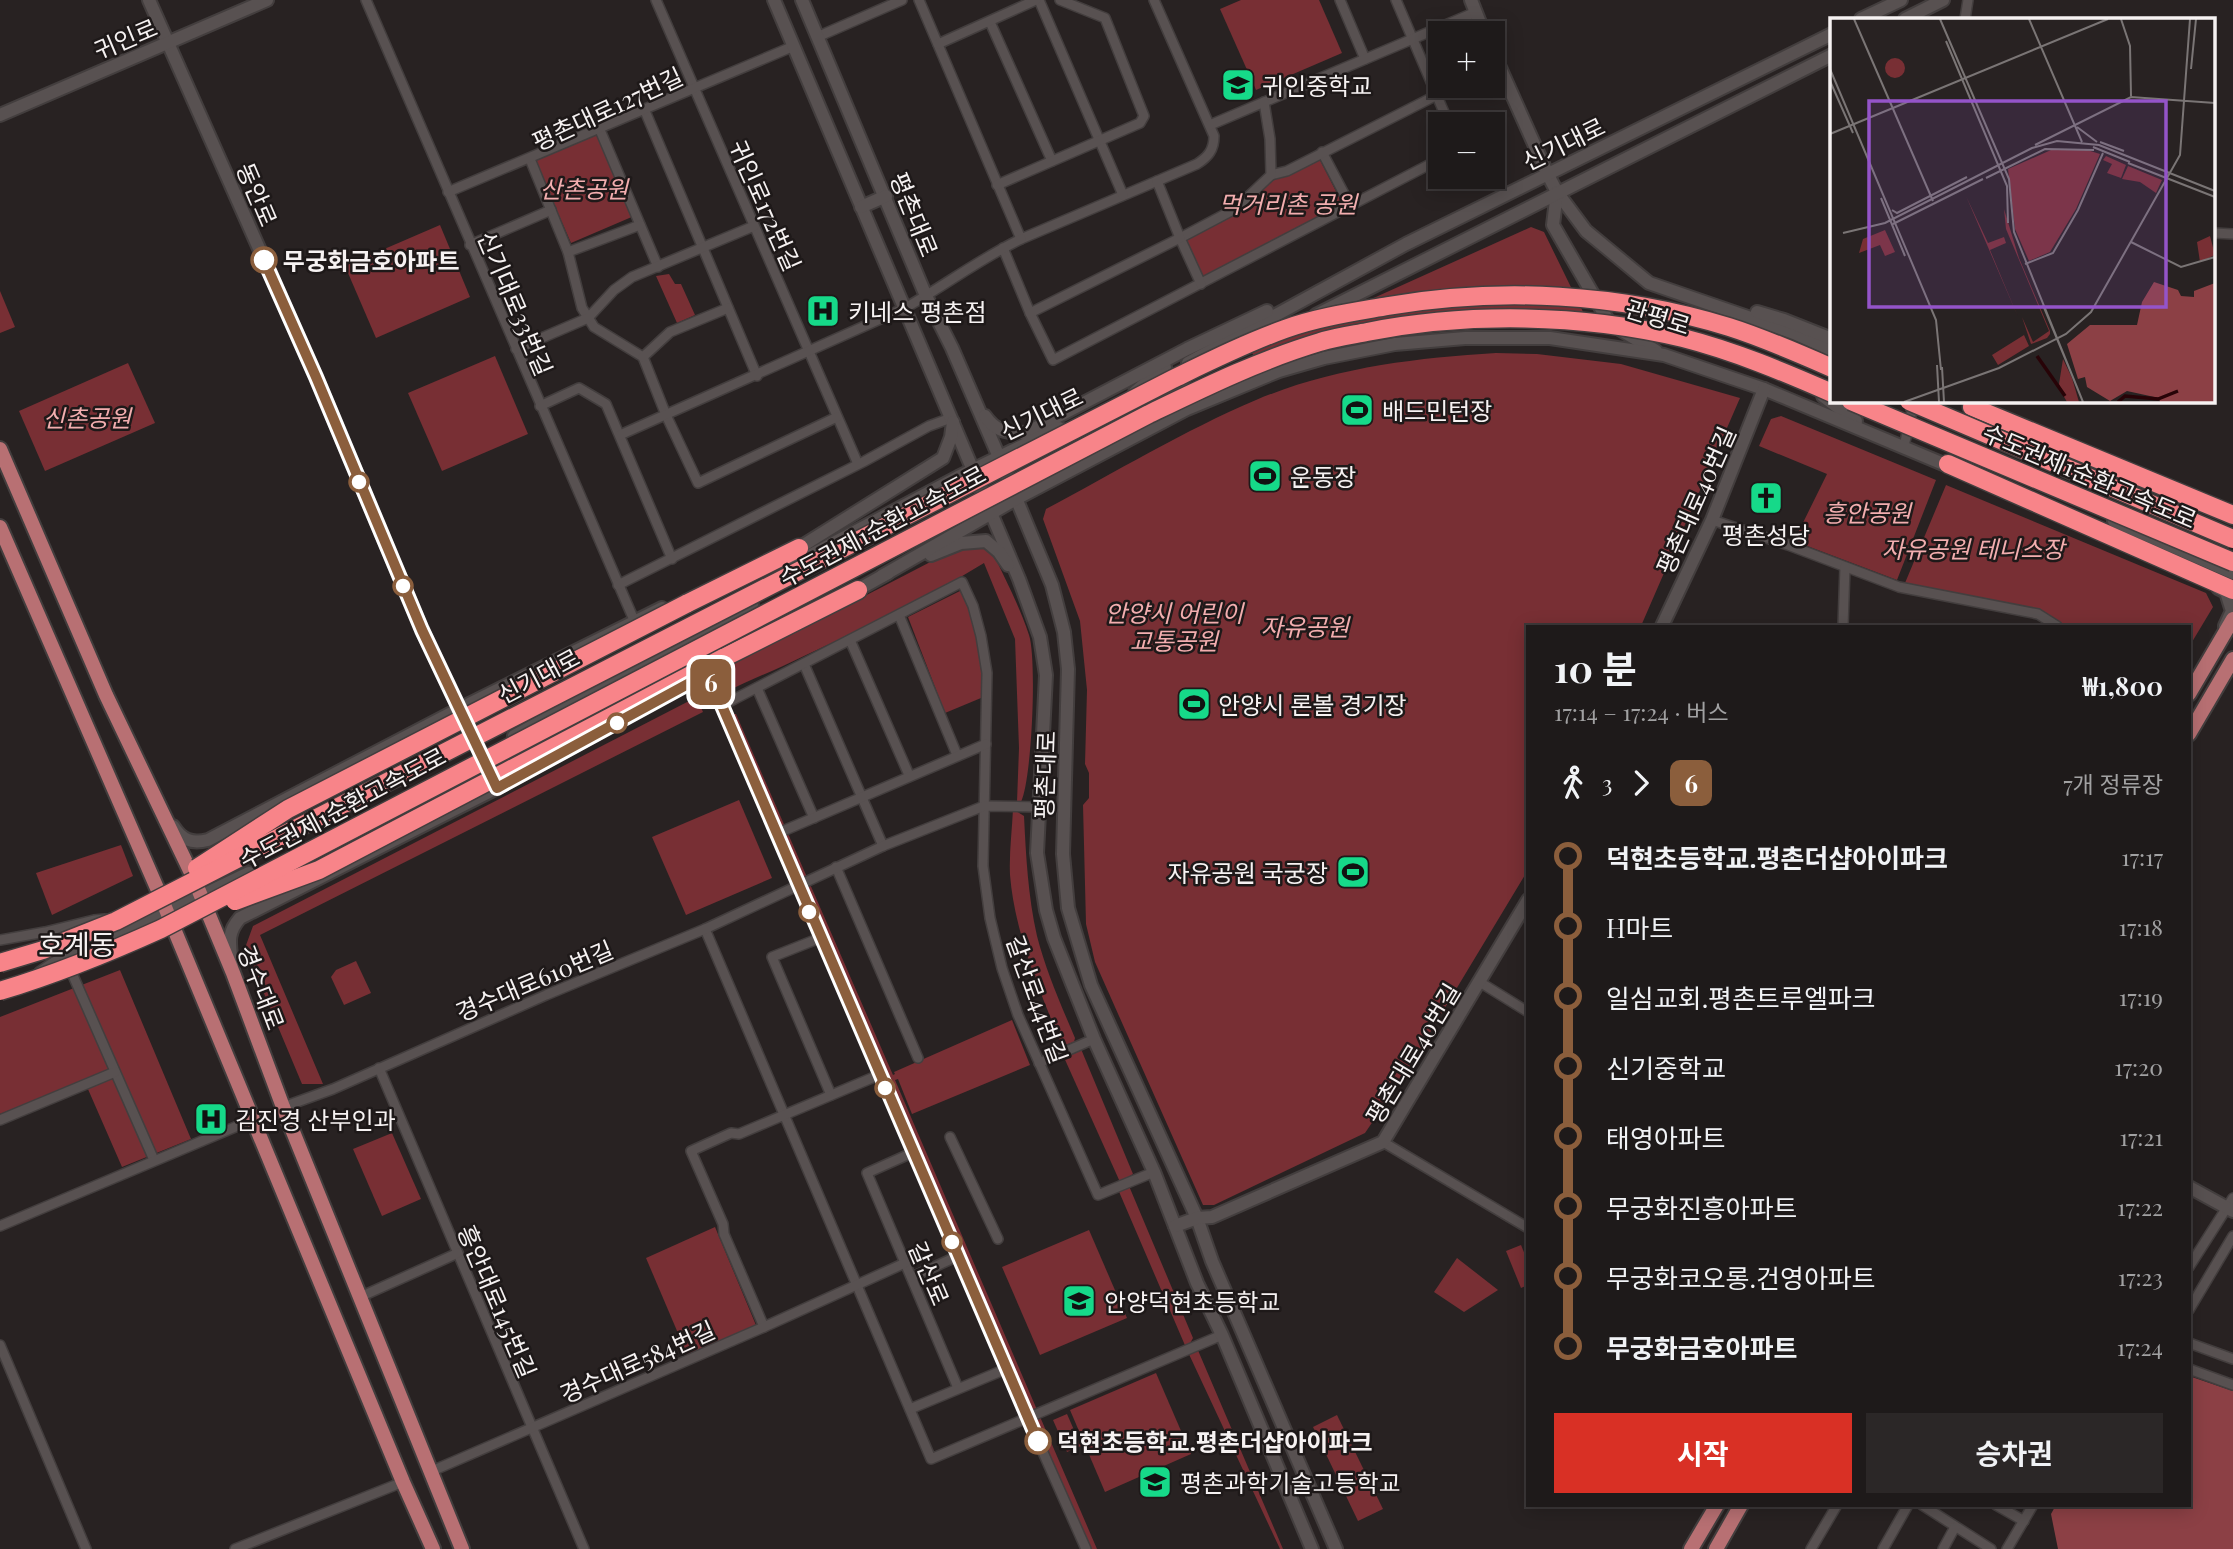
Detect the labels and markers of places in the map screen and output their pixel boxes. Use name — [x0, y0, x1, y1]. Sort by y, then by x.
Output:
school or university icon: 귀인중학교 — [1219, 66, 1257, 104]
place label: 귀인중학교 — [1262, 69, 1372, 101]
place label: 무궁화금호아파트 — [283, 244, 460, 276]
marker: 무궁화금호아파트 — [251, 247, 277, 273]
hospital icon: 키네스 평촌점 — [804, 292, 842, 330]
place label: 키네스 평촌점 — [848, 295, 986, 327]
sports icon: 배드민턴장 — [1338, 391, 1376, 429]
place label: 배드민턴장 — [1382, 394, 1492, 426]
sports icon: 운동장 — [1246, 457, 1284, 495]
place label: 운동장 — [1290, 460, 1356, 492]
unlabelled marker — [349, 472, 369, 492]
church icon: 평촌성당 — [1747, 479, 1785, 517]
place label: 평촌성당 — [1722, 518, 1810, 550]
unlabelled marker — [393, 576, 413, 596]
sports icon: 안양시 론볼 경기장 — [1175, 685, 1213, 723]
place label: 안양시 론볼 경기장 — [1218, 688, 1407, 720]
unlabelled marker — [607, 713, 627, 733]
sports icon: 자유공원 국궁장 — [1334, 853, 1372, 891]
place label: 자유공원 국궁장 — [1167, 856, 1328, 888]
unlabelled marker — [799, 902, 819, 922]
unlabelled marker — [875, 1078, 895, 1098]
hospital icon: 김진경 산부인과 — [192, 1100, 230, 1138]
place label: 김진경 산부인과 — [235, 1103, 396, 1135]
unlabelled marker — [942, 1232, 962, 1252]
school or university icon: 안양덕현초등학교 — [1060, 1282, 1098, 1320]
place label: 안양덕현초등학교 — [1104, 1285, 1281, 1317]
place label: 덕현초등학교.평촌더샵아이파크 — [1057, 1425, 1373, 1457]
marker: 덕현초등학교.평촌더샵아이파크 — [1025, 1428, 1051, 1454]
school or university icon: 평촌과학기술고등학교 — [1136, 1463, 1174, 1501]
place label: 평촌과학기술고등학교 — [1180, 1466, 1401, 1498]

